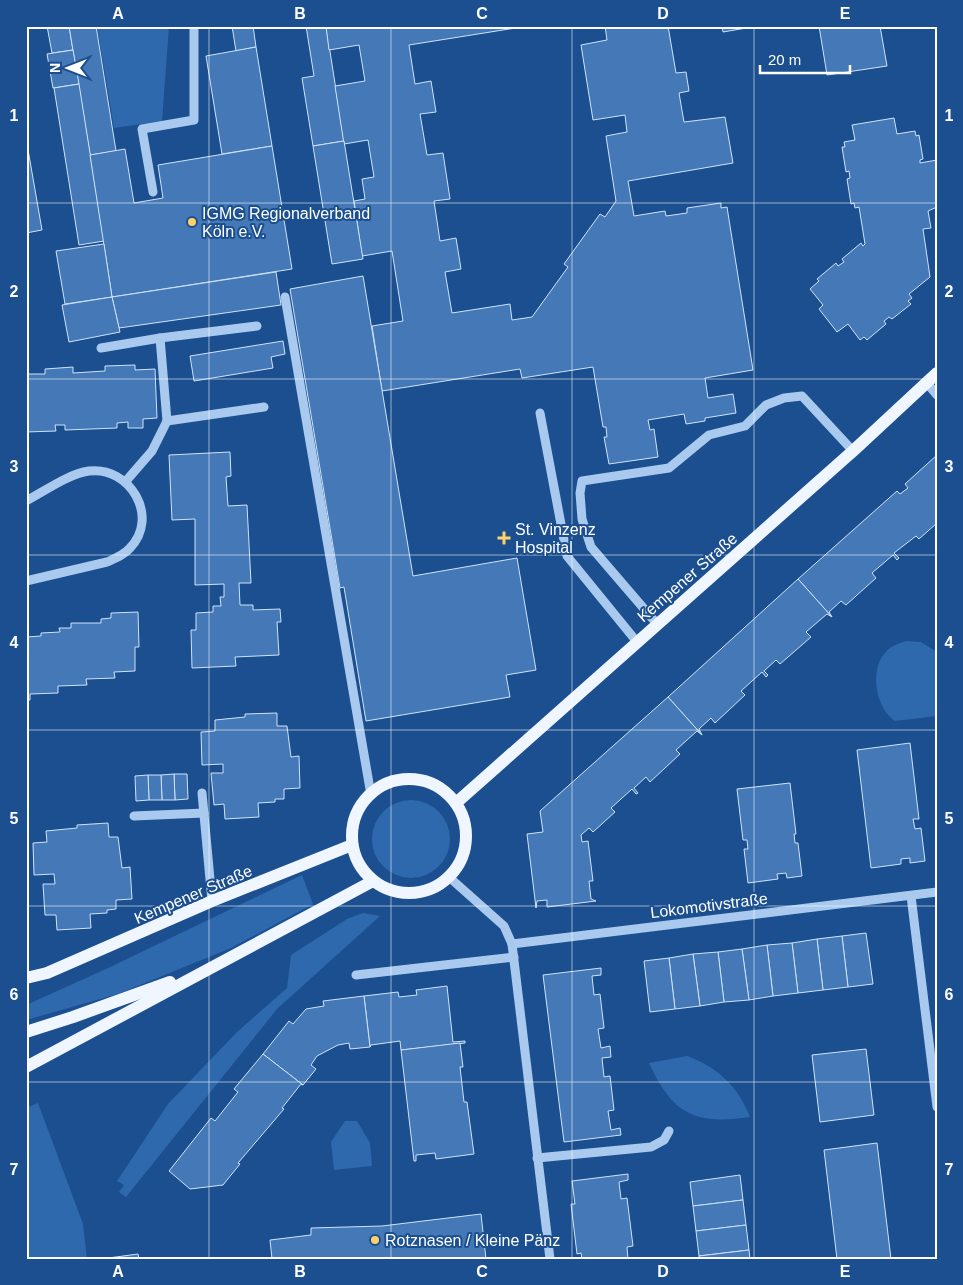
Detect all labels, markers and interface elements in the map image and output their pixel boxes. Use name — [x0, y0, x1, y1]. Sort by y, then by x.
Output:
text: A — [112, 5, 124, 22]
text: B — [294, 5, 306, 22]
text: C — [476, 5, 488, 22]
text: D — [657, 5, 669, 22]
text: E — [840, 5, 851, 22]
north arrow — [42, 42, 92, 92]
scale bar — [760, 42, 850, 74]
text: 20 m — [768, 51, 801, 68]
text: N — [47, 63, 63, 73]
text: 1 — [10, 107, 19, 124]
text: 1 — [945, 107, 954, 124]
place label: IGMG Regionalverband Köln e.V. — [202, 205, 370, 240]
marker: IGMG Regionalverband Köln e.V. — [186, 216, 198, 228]
text: 2 — [10, 283, 19, 300]
text: 2 — [945, 283, 954, 300]
text: 3 — [10, 458, 19, 475]
text: 3 — [945, 458, 954, 475]
place label: St. Vinzenz Hospital — [515, 521, 596, 556]
street label: Kempener Straße — [634, 529, 741, 625]
marker: St. Vinzenz Hospital — [497, 531, 511, 545]
text: 4 — [10, 634, 19, 651]
text: 4 — [945, 634, 954, 651]
text: 5 — [10, 810, 19, 827]
text: 5 — [945, 810, 954, 827]
street label: Kempener Straße — [132, 862, 255, 927]
street label: Lokomotivstraße — [649, 890, 769, 921]
text: 6 — [10, 986, 19, 1003]
text: 6 — [945, 986, 954, 1003]
text: 7 — [10, 1161, 19, 1178]
text: 7 — [945, 1161, 954, 1178]
place label: Rotznasen / Kleine Pänz — [385, 1232, 560, 1249]
marker: Rotznasen / Kleine Pänz — [369, 1234, 381, 1246]
text: A — [112, 1263, 124, 1280]
text: B — [294, 1263, 306, 1280]
text: C — [476, 1263, 488, 1280]
text: D — [657, 1263, 669, 1280]
text: E — [840, 1263, 851, 1280]

